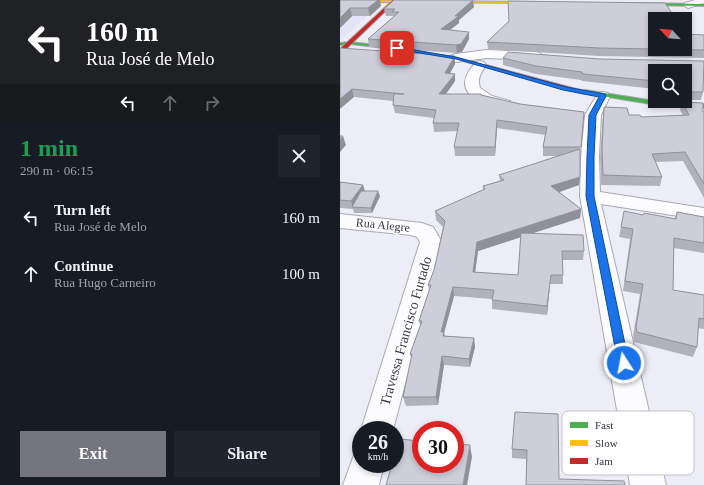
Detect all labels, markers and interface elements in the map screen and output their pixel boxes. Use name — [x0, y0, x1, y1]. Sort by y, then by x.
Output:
north arrow — [648, 12, 692, 56]
map controls — [648, 12, 692, 108]
icon: left — [20, 16, 72, 68]
text: 160 m — [86, 16, 158, 47]
pin — [380, 31, 414, 65]
icon: arrive — [386, 37, 408, 59]
text: Rua José de Melo — [86, 49, 214, 69]
button: search — [648, 64, 692, 108]
icon: left — [117, 92, 139, 114]
icon: ahead — [159, 92, 181, 114]
icon: right — [201, 92, 223, 114]
text: 1 min — [20, 135, 78, 161]
button: close — [278, 135, 320, 177]
text: 290 m · 06:15 — [20, 163, 93, 178]
text: Turn left — [54, 202, 111, 218]
icon: left — [20, 207, 42, 229]
text: 160 m — [282, 210, 320, 226]
street label: Rua Alegre — [355, 215, 411, 235]
text: Rua José de Melo — [54, 219, 147, 234]
street label: Travessa Francisco Furtado — [378, 255, 434, 407]
text: Continue — [54, 258, 113, 274]
icon: ahead — [20, 263, 42, 285]
text: 100 m — [282, 266, 320, 282]
text: Rua Hugo Carneiro — [54, 275, 156, 290]
position arrow — [603, 342, 645, 384]
legend — [562, 411, 694, 475]
text: Fast — [595, 419, 613, 431]
speed limit sign: 30 — [412, 421, 464, 473]
button: Exit — [20, 431, 166, 477]
button: Share — [174, 431, 320, 477]
text: 26 — [368, 431, 388, 453]
text: Slow — [595, 437, 618, 449]
text: km/h — [368, 451, 388, 462]
text: Jam — [595, 455, 613, 467]

